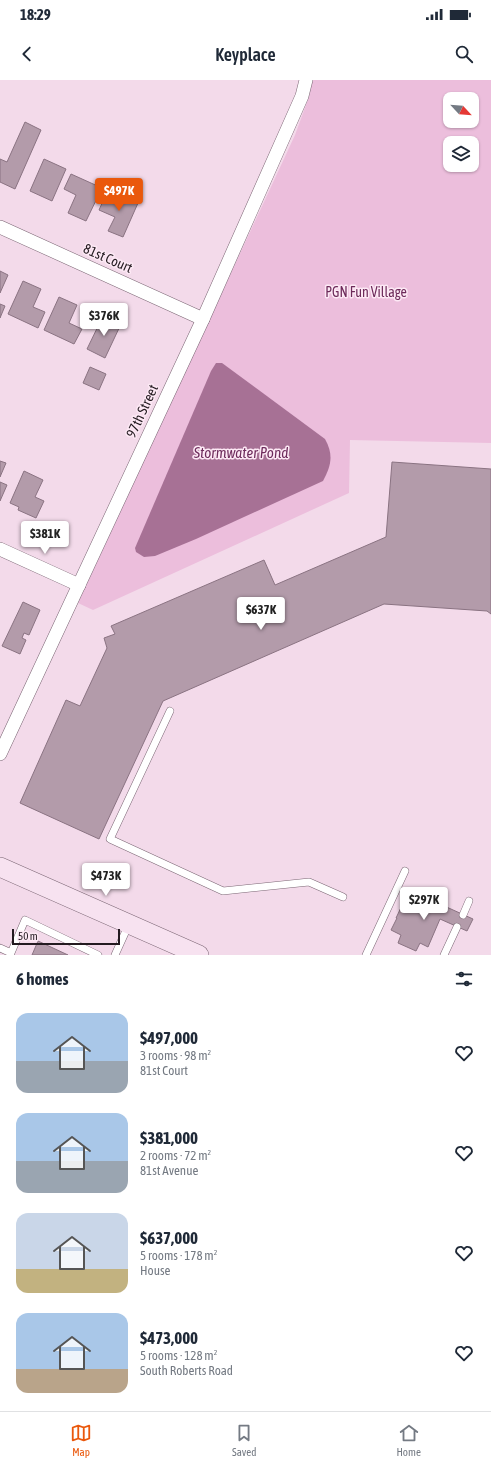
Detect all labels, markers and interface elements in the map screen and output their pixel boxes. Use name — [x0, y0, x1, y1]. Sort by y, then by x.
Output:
text: 18:29 — [20, 6, 51, 23]
icon: back — [16, 43, 38, 65]
icon: search — [453, 43, 475, 65]
text: Keyplace — [215, 44, 276, 65]
north arrow — [443, 92, 479, 128]
map controls — [443, 92, 479, 172]
button: layers — [443, 136, 479, 172]
pin: $497K — [91, 178, 147, 212]
text: $497K — [104, 183, 134, 198]
street label: 81st Court — [81, 240, 135, 276]
park label: PGN Fun Village — [325, 284, 407, 300]
pin: $376K — [76, 303, 132, 337]
text: $376K — [89, 308, 119, 323]
street label: 97th Street — [123, 382, 161, 440]
water label: Stormwater Pond — [193, 444, 288, 461]
pin: $381K — [17, 521, 73, 555]
text: $381K — [30, 526, 60, 541]
pin: $637K — [233, 597, 289, 631]
text: $637K — [246, 602, 276, 617]
pin: $473K — [78, 863, 134, 897]
text: $473K — [91, 868, 121, 883]
pin: $297K — [396, 887, 452, 921]
text: $297K — [409, 892, 439, 907]
scale bar — [12, 927, 120, 946]
text: 50 m — [18, 930, 38, 942]
icon: filters — [453, 968, 475, 990]
text: 6 homes — [16, 969, 69, 989]
text: $497,000 — [140, 1028, 198, 1048]
icon: home — [48, 1029, 96, 1077]
icon: heart — [453, 1042, 475, 1064]
text: 3 rooms · 98 m² — [140, 1048, 211, 1063]
text: 81st Court — [140, 1063, 188, 1078]
text: $381,000 — [140, 1128, 198, 1148]
icon: home — [48, 1129, 96, 1177]
icon: heart — [453, 1142, 475, 1164]
text: 2 rooms · 72 m² — [140, 1148, 211, 1163]
text: 81st Avenue — [140, 1163, 198, 1178]
text: $637,000 — [140, 1228, 198, 1248]
icon: home — [48, 1229, 96, 1277]
icon: heart — [453, 1242, 475, 1264]
text: 5 rooms · 178 m² — [140, 1248, 217, 1263]
text: House — [140, 1263, 170, 1278]
text: $473,000 — [140, 1328, 198, 1348]
icon: home — [48, 1329, 96, 1377]
icon: heart — [453, 1342, 475, 1364]
text: 5 rooms · 128 m² — [140, 1348, 217, 1363]
text: South Roberts Road — [140, 1363, 233, 1378]
tab: Map — [70, 1422, 92, 1458]
tab: Saved — [232, 1422, 256, 1458]
tab: Home — [396, 1422, 421, 1458]

